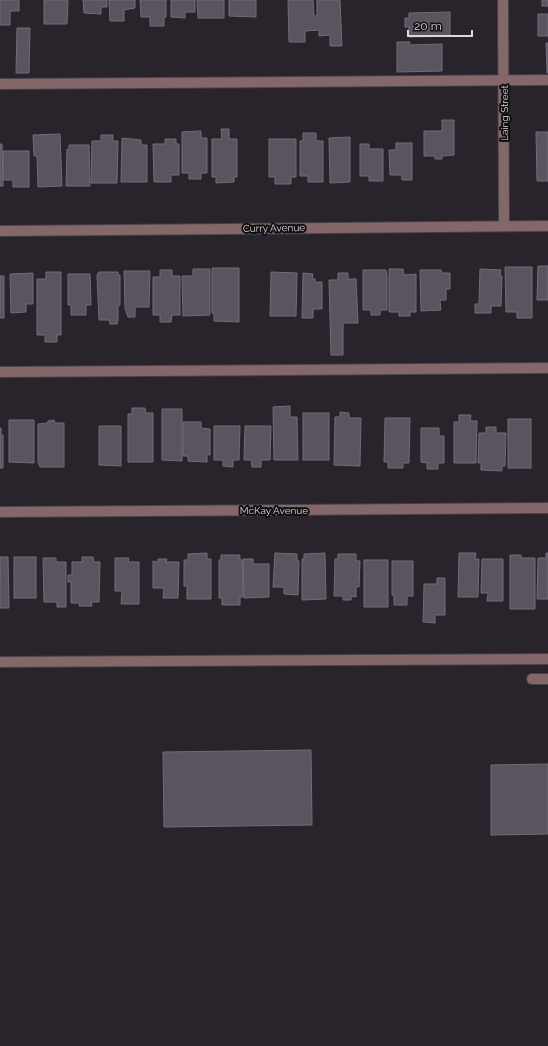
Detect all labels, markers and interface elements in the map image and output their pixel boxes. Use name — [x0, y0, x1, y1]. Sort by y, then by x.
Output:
scale bar — [408, 12, 472, 38]
text: 20 m — [414, 19, 442, 33]
street label: Laing Street — [499, 84, 510, 141]
street label: Curry Avenue — [243, 222, 305, 234]
street label: McKay Avenue — [240, 505, 308, 516]

